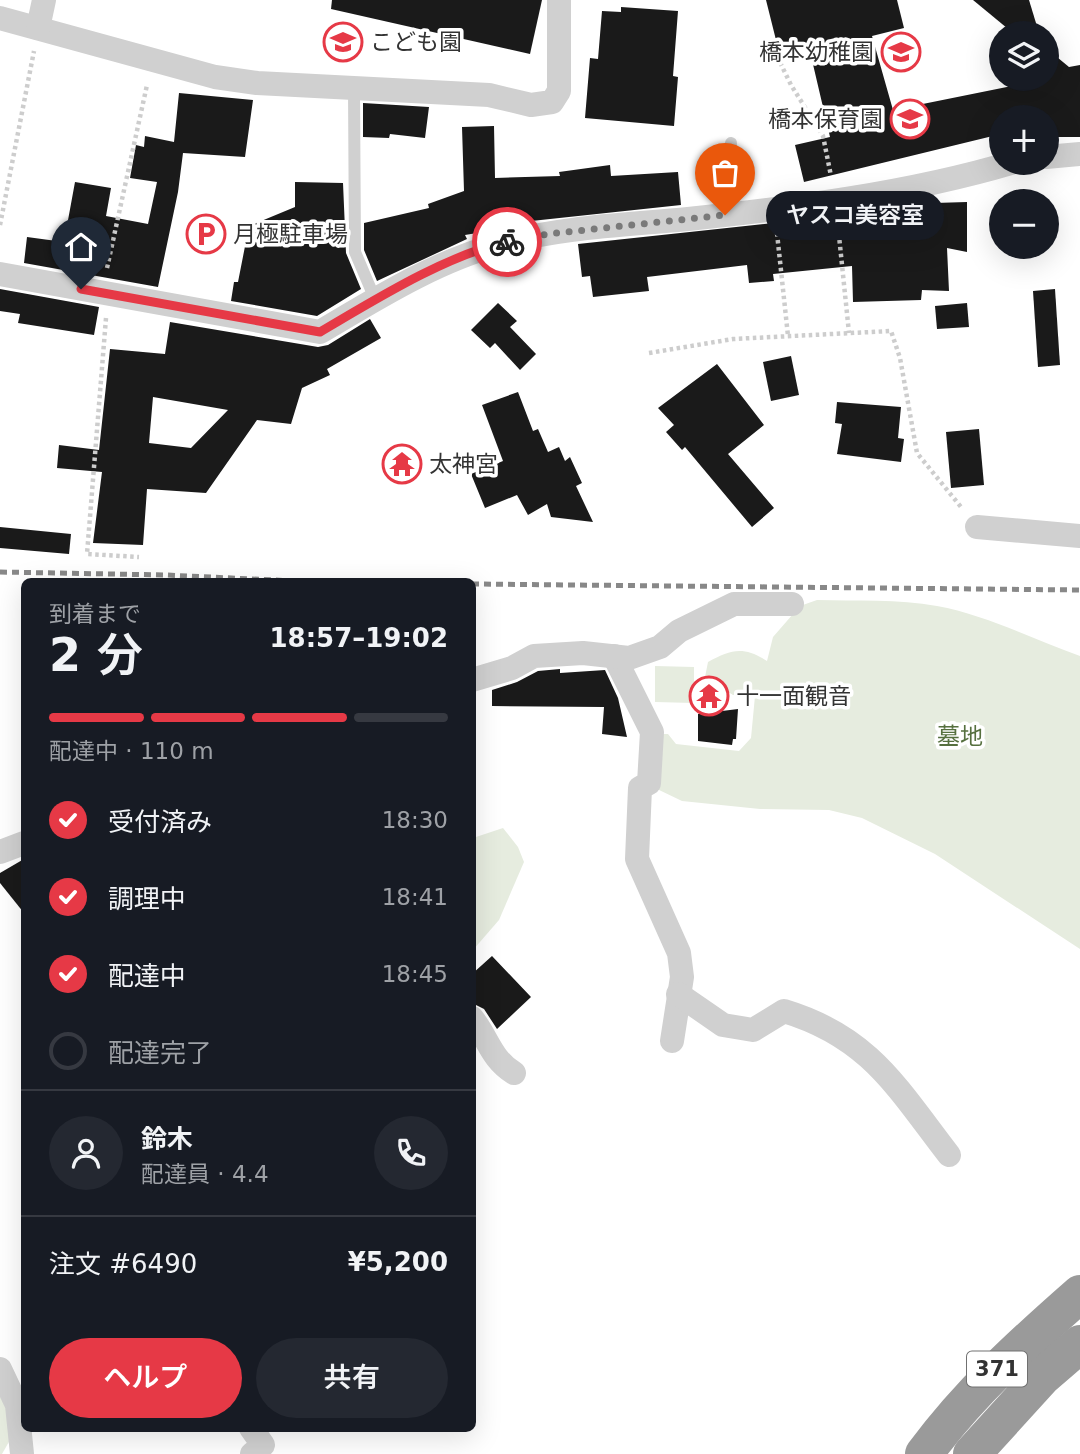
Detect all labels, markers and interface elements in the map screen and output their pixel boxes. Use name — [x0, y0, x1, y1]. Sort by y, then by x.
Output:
school or university icon: こども園 — [322, 21, 364, 63]
map controls — [989, 21, 1059, 259]
button: layers — [989, 21, 1059, 91]
place label: こども園 — [370, 29, 462, 55]
school or university icon: 橋本幼稚園 — [880, 31, 922, 73]
place label: 橋本幼稚園 — [759, 39, 874, 65]
school or university icon: 橋本保育園 — [889, 98, 931, 140]
button: + — [989, 105, 1059, 175]
place label: 橋本保育園 — [768, 106, 883, 132]
pin — [695, 143, 755, 215]
icon: bag — [706, 154, 744, 192]
button: − — [989, 189, 1059, 259]
callout: ヤスコ美容室 — [767, 190, 945, 240]
text: ヤスコ美容室 — [786, 202, 924, 228]
courier — [472, 207, 542, 277]
parking icon: 月極駐車場 — [185, 213, 227, 255]
pin — [51, 217, 111, 289]
place label: 月極駐車場 — [233, 221, 348, 247]
icon: bike — [488, 223, 526, 261]
icon: home — [62, 228, 100, 266]
temple icon: 太神宮 — [381, 443, 423, 485]
place label: 太神宮 — [429, 451, 498, 477]
text: 到着まで — [49, 601, 141, 627]
text: 18:57–19:02 — [269, 623, 448, 653]
text: 2 分 — [49, 628, 143, 682]
temple icon: 十一面観音 — [688, 675, 730, 717]
place label: 十一面観音 — [736, 683, 851, 709]
park label: 墓地 — [937, 723, 983, 749]
text: 配達中 · 110 m — [49, 738, 214, 764]
icon: check — [49, 801, 87, 839]
text: 受付済み — [108, 807, 212, 837]
text: 18:30 — [382, 807, 448, 833]
icon: check — [49, 878, 87, 916]
text: 調理中 — [108, 884, 186, 914]
text: 18:41 — [382, 884, 448, 910]
icon: check — [49, 955, 87, 993]
text: 配達中 — [108, 961, 186, 991]
text: 18:45 — [382, 961, 448, 987]
text: 配達完了 — [108, 1038, 212, 1068]
button: person — [49, 1116, 123, 1190]
button: phone — [374, 1116, 448, 1190]
text: 鈴木 — [141, 1124, 193, 1154]
text: 配達員 · 4.4 — [141, 1161, 269, 1187]
text: ¥5,200 — [348, 1247, 448, 1277]
text: 注文 #6490 — [49, 1249, 197, 1279]
button: ヘルプ — [49, 1338, 242, 1418]
button: 共有 — [256, 1338, 448, 1418]
road number: 371 — [967, 1352, 1027, 1386]

